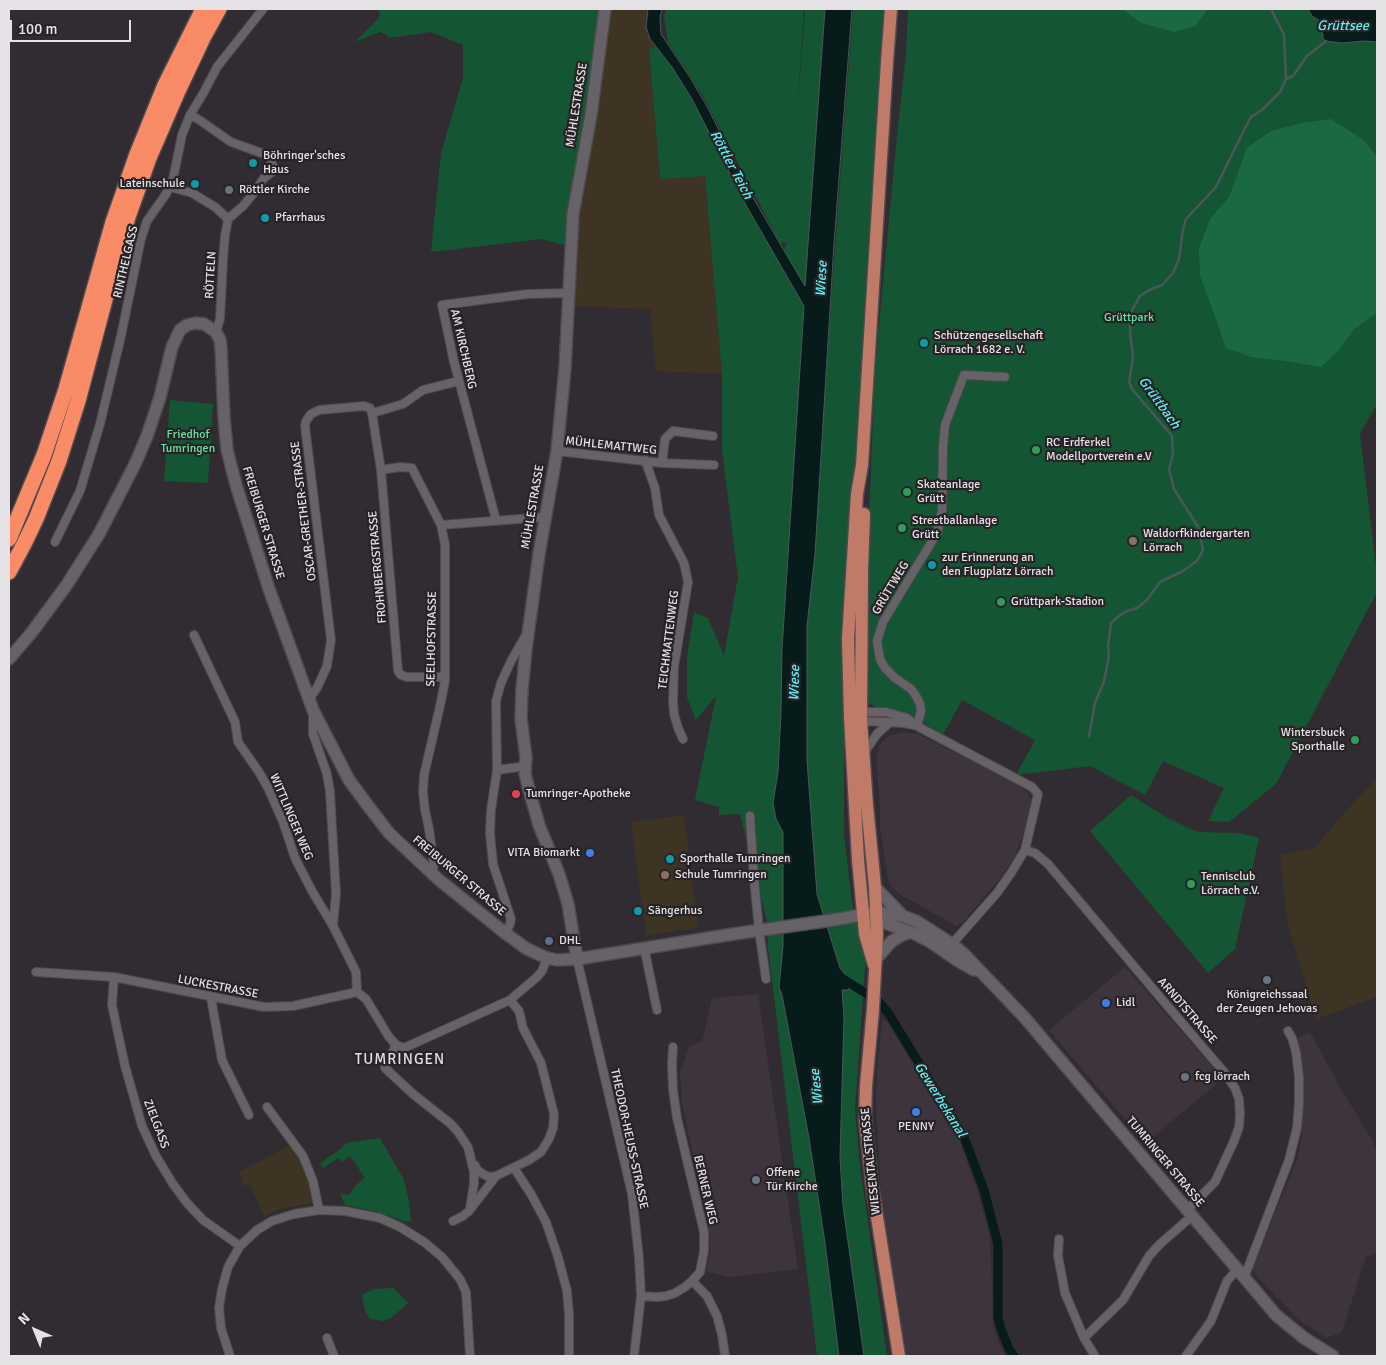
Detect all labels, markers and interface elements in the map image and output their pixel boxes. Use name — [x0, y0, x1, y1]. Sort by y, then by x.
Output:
scale bar — [12, 10, 134, 42]
water label: Grüttsee — [1317, 18, 1369, 34]
text: 100 m — [18, 20, 58, 38]
street label: MÜHLESTRASSE — [563, 62, 591, 148]
water label: Röttler Teich — [706, 128, 756, 202]
place label: Böhringer'sches Haus — [263, 149, 345, 177]
marker: Böhringer'sches Haus — [247, 157, 259, 169]
place label: Lateinschule — [120, 177, 185, 191]
marker: Lateinschule — [189, 178, 201, 190]
place label: Röttler Kirche — [239, 183, 310, 197]
marker: Röttler Kirche — [223, 184, 235, 196]
place label: Pfarrhaus — [275, 211, 325, 225]
marker: Pfarrhaus — [259, 212, 271, 224]
street label: RINTHELGASS — [111, 224, 141, 300]
street label: RÖTTELN — [203, 251, 219, 299]
water label: Wiese — [813, 261, 831, 297]
street label: AM KIRCHBERG — [447, 308, 479, 390]
park label: Grüttpark — [1104, 311, 1154, 325]
place label: Schützengesellschaft Lörrach 1682 e. V. — [934, 329, 1043, 357]
marker: Schützengesellschaft Lörrach 1682 e. V. — [918, 337, 930, 349]
water label: Grüttbach — [1134, 374, 1184, 432]
park label: Friedhof Tumringen — [161, 428, 215, 456]
street label: MÜHLEMATTWEG — [565, 434, 657, 458]
place label: RC Erdferkel Modellportverein e.V — [1046, 436, 1152, 464]
street label: OSCAR-GRETHER-STRASSE — [288, 440, 320, 582]
marker: RC Erdferkel Modellportverein e.V — [1030, 444, 1042, 456]
street label: MÜHLESTRASSE — [518, 464, 548, 550]
street label: FREIBURGER STRASSE — [239, 465, 287, 581]
place label: Skateanlage Grütt — [917, 478, 980, 506]
marker: Skateanlage Grütt — [901, 486, 913, 498]
street label: FROHNBERGSTRASSE — [366, 510, 390, 624]
place label: Streetballanlage Grütt — [912, 514, 997, 542]
marker: Streetballanlage Grütt — [896, 522, 908, 534]
place label: Waldorfkindergarten Lörrach — [1143, 527, 1250, 555]
marker: Waldorfkindergarten Lörrach — [1127, 535, 1139, 547]
place label: zur Erinnerung an den Flugplatz Lörrach — [942, 551, 1053, 579]
street label: GRÜTTWEG — [869, 559, 913, 617]
marker: zur Erinnerung an den Flugplatz Lörrach — [926, 559, 938, 571]
street label: TEICHMATTENWEG — [656, 590, 682, 690]
street label: SEELHOFSTRASSE — [424, 591, 440, 687]
place label: Grüttpark-Stadion — [1011, 595, 1104, 609]
marker: Grüttpark-Stadion — [995, 596, 1007, 608]
water label: Wiese — [786, 665, 804, 701]
place label: Wintersbuck Sporthalle — [1281, 726, 1345, 754]
marker: Wintersbuck Sporthalle — [1349, 734, 1361, 746]
street label: WITTLINGER WEG — [266, 772, 316, 862]
place label: Tumringer-Apotheke — [526, 787, 631, 801]
marker: Tumringer-Apotheke — [510, 788, 522, 800]
street label: FREIBURGER STRASSE — [409, 833, 509, 919]
place label: VITA Biomarkt — [507, 846, 580, 860]
marker: VITA Biomarkt — [584, 847, 596, 859]
place label: Sporthalle Tumringen — [680, 852, 791, 866]
marker: Sporthalle Tumringen — [664, 853, 676, 865]
place label: Schule Tumringen — [675, 868, 767, 882]
marker: Schule Tumringen — [659, 869, 671, 881]
place label: Tennisclub Lörrach e.V. — [1201, 870, 1260, 898]
marker: Tennisclub Lörrach e.V. — [1185, 878, 1197, 890]
place label: Sängerhus — [648, 904, 702, 918]
marker: Sängerhus — [632, 905, 644, 917]
place label: DHL — [559, 934, 581, 948]
marker: DHL — [543, 935, 555, 947]
street label: LUCKESTRASSE — [176, 972, 260, 1002]
marker: Königreichssaal der Zeugen Jehovas — [1261, 974, 1273, 986]
street label: ARNDTSTRASSE — [1154, 975, 1220, 1047]
place label: Königreichssaal der Zeugen Jehovas — [1217, 988, 1317, 1016]
place label: Lidl — [1116, 996, 1135, 1010]
marker: Lidl — [1100, 997, 1112, 1009]
district label: TUMRINGEN — [354, 1051, 446, 1069]
water label: Gewerbekanal — [910, 1059, 970, 1141]
street label: THEODOR-HEUSS-STRASSE — [607, 1068, 651, 1210]
water label: Wiese — [807, 1068, 827, 1106]
place label: fcg lörrach — [1195, 1070, 1250, 1084]
marker: fcg lörrach — [1179, 1071, 1191, 1083]
street label: ZIELGASS — [140, 1097, 172, 1151]
marker: PENNY — [910, 1106, 922, 1118]
street label: WIESENTALSTRASSE — [858, 1107, 884, 1215]
street label: TUMRINGER STRASSE — [1123, 1114, 1207, 1210]
place label: PENNY — [898, 1120, 934, 1134]
street label: BERNER WEG — [690, 1154, 720, 1226]
place label: Offene Tür Kirche — [766, 1166, 818, 1194]
marker: Offene Tür Kirche — [750, 1174, 762, 1186]
north arrow — [10, 1305, 60, 1355]
text: N — [15, 1309, 34, 1328]

